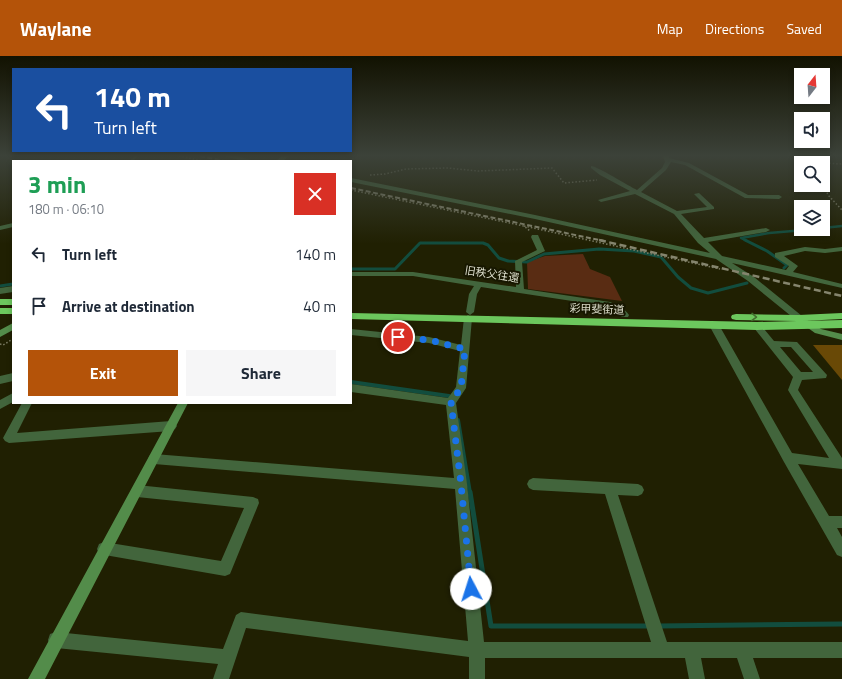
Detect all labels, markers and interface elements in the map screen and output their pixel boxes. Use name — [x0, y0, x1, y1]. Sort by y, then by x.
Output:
text: Waylane — [20, 14, 92, 43]
text: Map — [657, 18, 683, 39]
text: Directions — [705, 18, 764, 39]
text: Saved — [786, 18, 822, 39]
north arrow — [794, 68, 830, 104]
map controls — [794, 68, 830, 236]
text: 140 m — [94, 75, 171, 118]
icon: left — [28, 84, 80, 136]
button: sound — [794, 112, 830, 148]
text: Turn left — [94, 114, 157, 141]
button: search — [794, 156, 830, 192]
text: 3 min — [28, 166, 86, 202]
button: close — [294, 173, 336, 215]
text: 180 m · 06:10 — [28, 199, 104, 219]
button: layers — [794, 200, 830, 236]
icon: left — [28, 243, 50, 265]
text: Turn left — [62, 243, 117, 266]
text: 140 m — [295, 243, 336, 266]
street label: 旧秩父往還 — [464, 262, 520, 286]
icon: arrive — [28, 295, 50, 317]
text: Arrive at destination — [62, 295, 195, 318]
text: 40 m — [303, 295, 336, 318]
street label: 彩甲斐街道 — [569, 300, 625, 318]
one-way arrow — [751, 313, 757, 321]
pin — [381, 320, 415, 354]
icon: arrive — [387, 326, 409, 348]
button: Exit — [28, 350, 178, 396]
button: Share — [186, 350, 336, 396]
position arrow — [450, 568, 492, 610]

